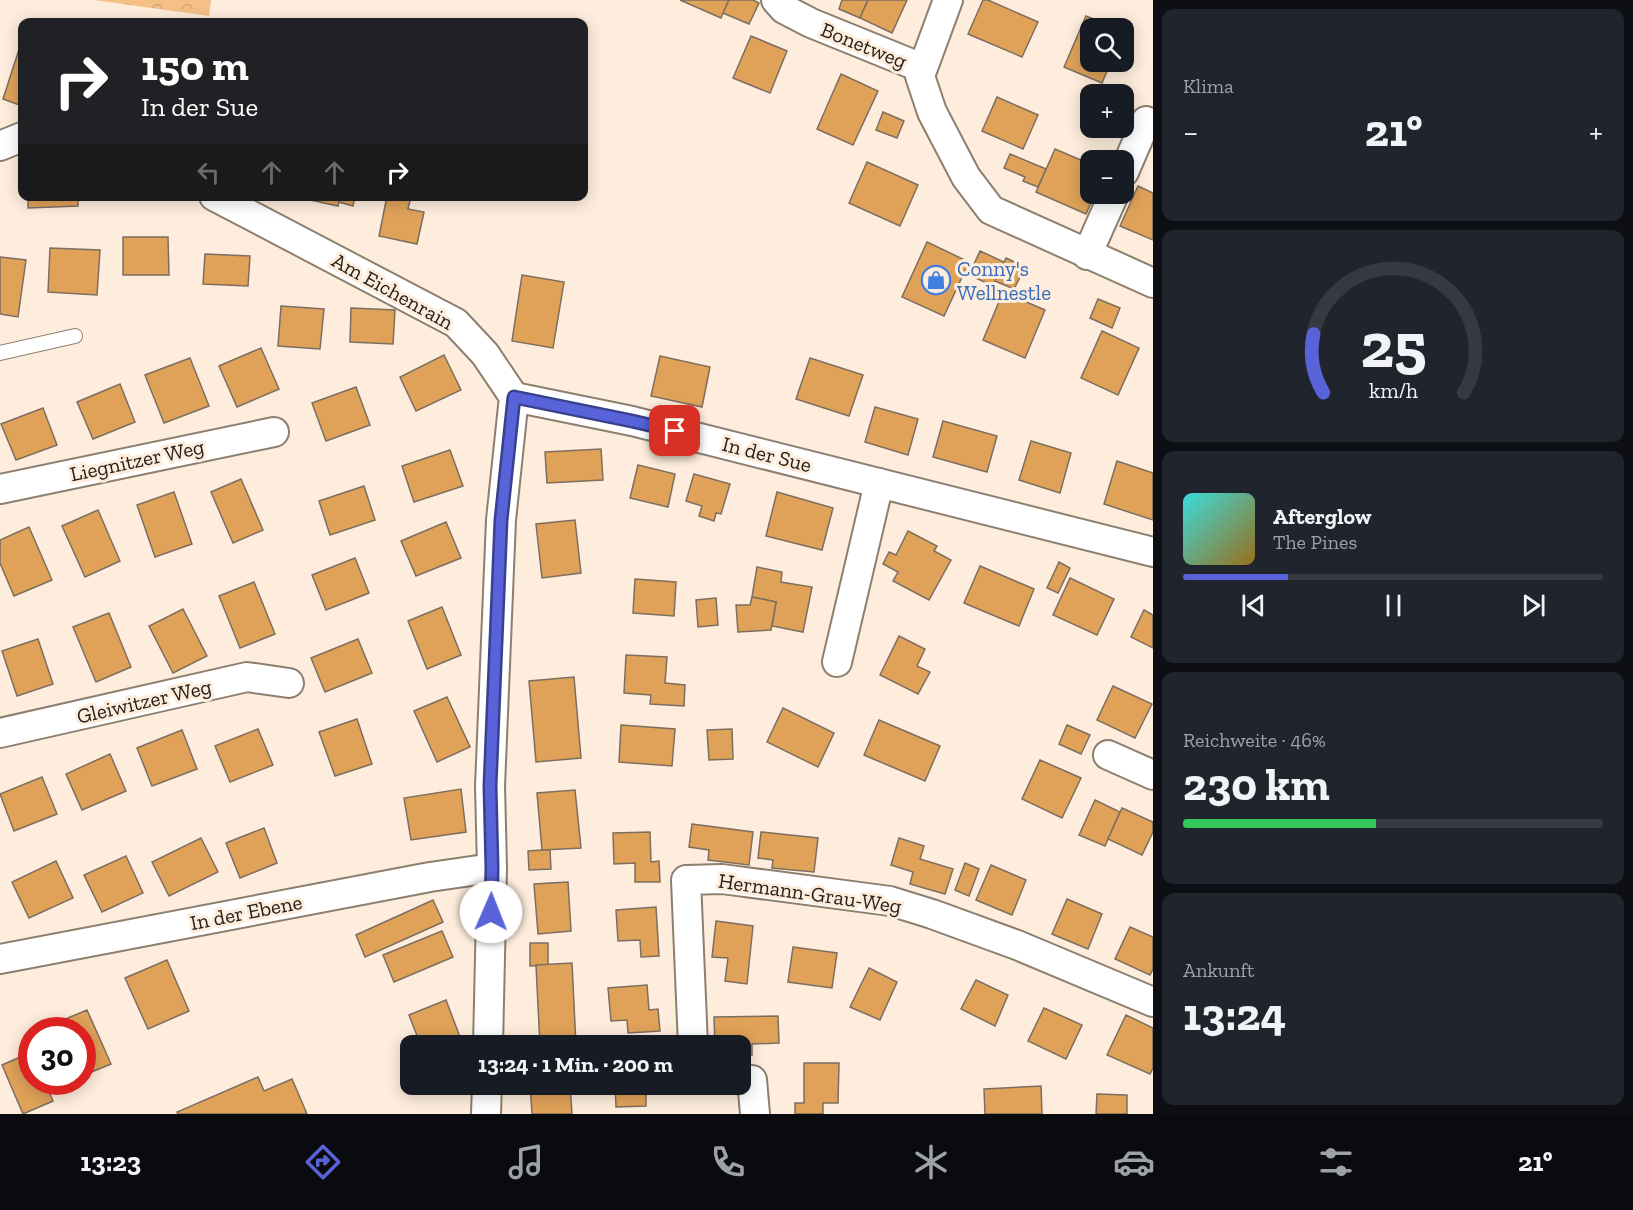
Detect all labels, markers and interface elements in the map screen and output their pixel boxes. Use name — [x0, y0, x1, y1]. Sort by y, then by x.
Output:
street label: Bonetweg — [817, 16, 911, 74]
map controls — [1080, 18, 1134, 204]
button: search — [1080, 18, 1134, 72]
text: 150 m — [141, 40, 249, 91]
icon: right — [42, 42, 120, 120]
text: Klima — [1183, 74, 1234, 98]
button: + — [1080, 84, 1134, 138]
text: In der Sue — [141, 91, 258, 123]
text: 21° — [1365, 104, 1423, 158]
text: − — [1183, 112, 1198, 151]
text: + — [1589, 112, 1603, 151]
button: − — [1080, 150, 1134, 204]
icon: left — [192, 156, 225, 189]
icon: ahead — [255, 156, 288, 189]
icon: ahead — [318, 156, 351, 189]
icon: right — [381, 156, 414, 189]
street label: Am Eichenrain — [328, 247, 458, 335]
place label: Conny's Wellnestle — [957, 256, 1051, 305]
shop icon: Conny's Wellnestle — [920, 264, 952, 296]
text: 25 — [1360, 308, 1426, 383]
text: km/h — [1369, 378, 1417, 403]
pin — [649, 405, 700, 456]
icon: arrive — [658, 414, 691, 447]
street label: In der Sue — [720, 431, 814, 477]
street label: Liegnitzer Weg — [68, 433, 207, 486]
text: Afterglow — [1273, 503, 1371, 530]
text: The Pines — [1273, 530, 1357, 554]
icon: previous — [1237, 589, 1270, 622]
icon: pause — [1377, 589, 1410, 622]
icon: next — [1517, 589, 1550, 622]
street label: Gleiwitzer Weg — [74, 673, 214, 729]
text: Reichweite · 46% — [1183, 728, 1326, 752]
text: 230 km — [1183, 758, 1330, 812]
street label: Hermann-Grau-Weg — [717, 868, 904, 918]
position arrow — [459, 880, 523, 944]
street label: In der Ebene — [188, 889, 304, 935]
text: Ankunft — [1183, 958, 1254, 982]
text: 13:24 — [1183, 988, 1286, 1042]
speed limit sign: 30 — [18, 1017, 96, 1095]
text: 13:24 · 1 Min. · 200 m — [478, 1051, 673, 1078]
icon: directions — [302, 1141, 344, 1183]
icon: music — [505, 1141, 547, 1183]
icon: phone — [707, 1141, 749, 1183]
icon: climate — [910, 1141, 952, 1183]
icon: car — [1113, 1141, 1155, 1183]
icon: filters — [1315, 1141, 1357, 1183]
text: 13:23 — [80, 1146, 141, 1178]
text: 21° — [1518, 1146, 1553, 1178]

